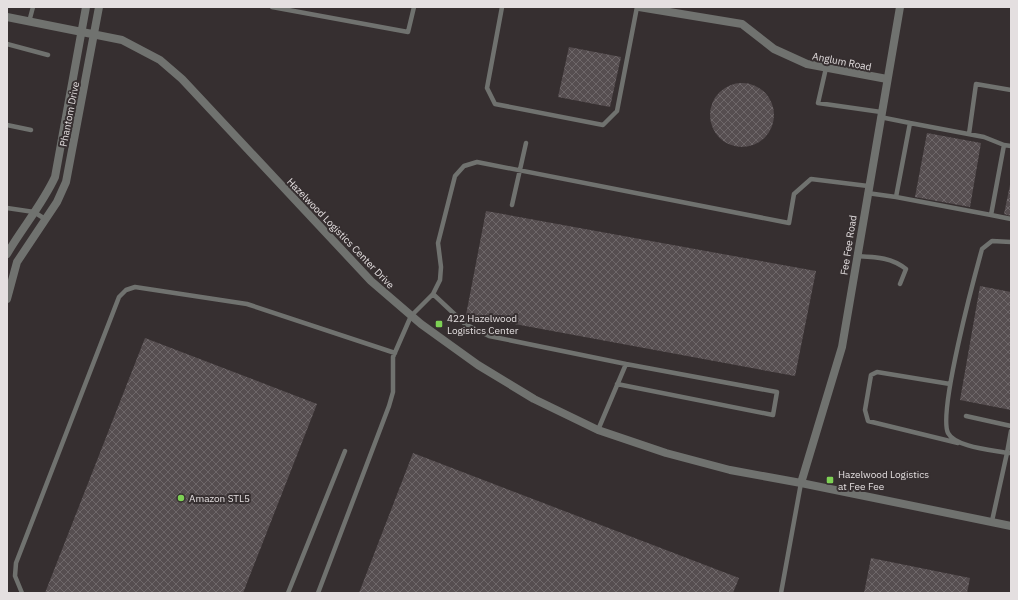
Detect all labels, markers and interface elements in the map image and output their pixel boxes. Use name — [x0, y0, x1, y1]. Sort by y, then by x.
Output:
street label: Anglum Road — [811, 49, 873, 74]
street label: Phantom Drive — [57, 80, 82, 148]
street label: Hazelwood Logistics Center Drive — [284, 175, 397, 292]
street label: Fee Fee Road — [837, 214, 860, 276]
place label: 422 Hazelwood Logistics Center — [447, 312, 519, 337]
marker: 422 Hazelwood Logistics Center — [434, 319, 444, 329]
place label: Hazelwood Logistics at Fee Fee — [838, 468, 929, 493]
marker: Hazelwood Logistics at Fee Fee — [825, 475, 835, 485]
place label: Amazon STL5 — [189, 492, 250, 505]
marker: Amazon STL5 — [176, 493, 186, 503]

